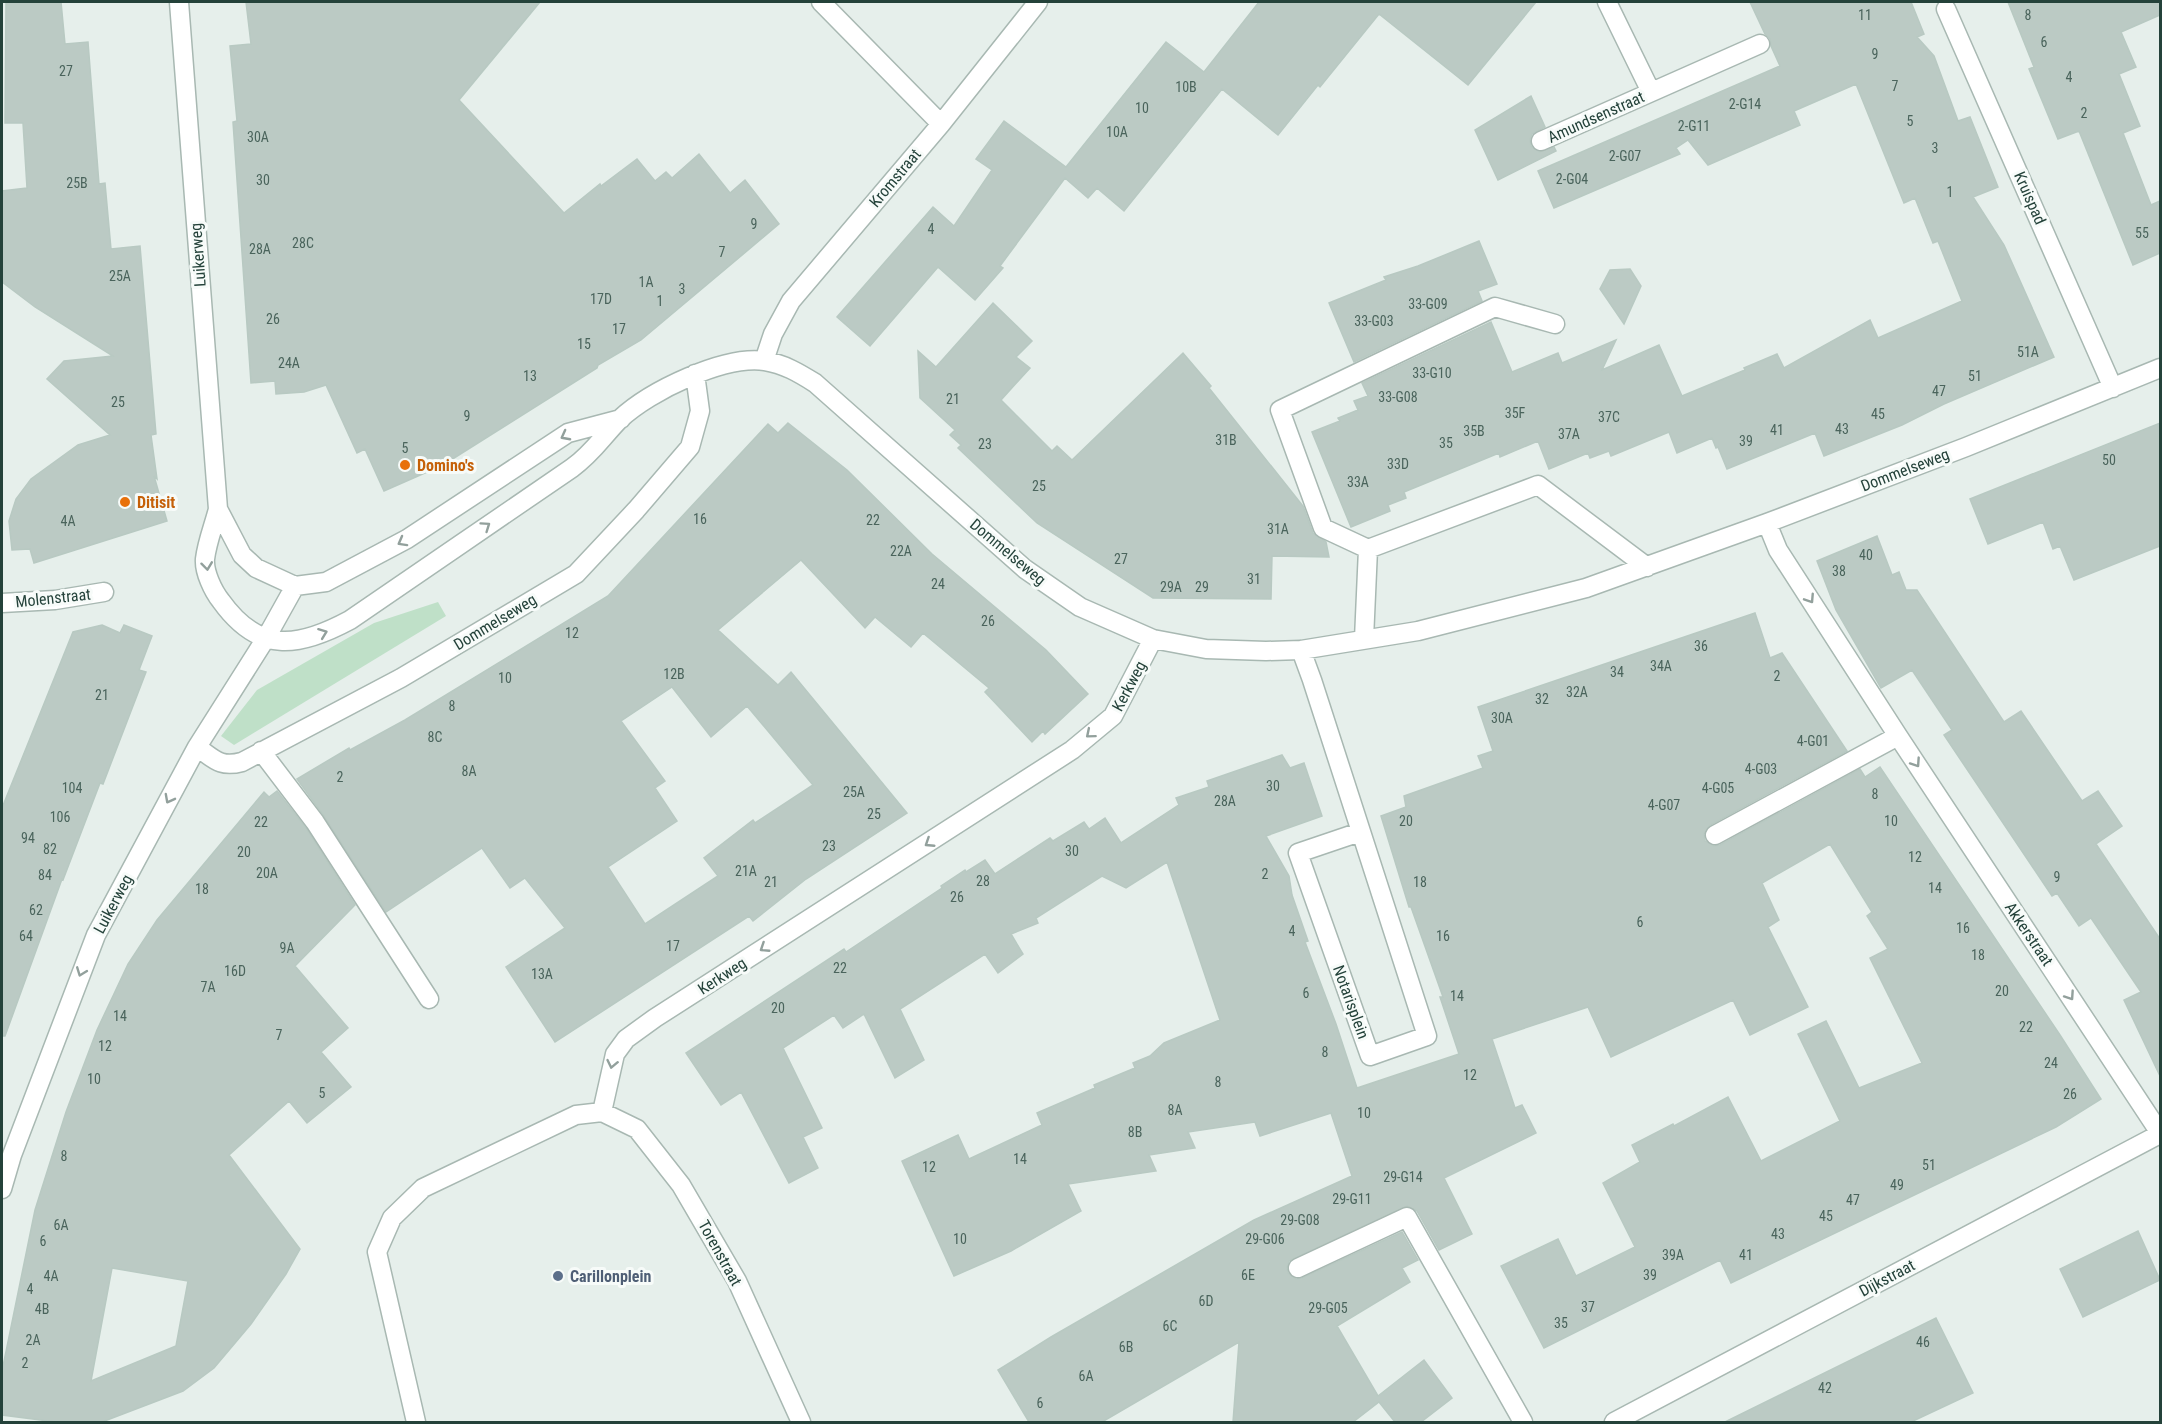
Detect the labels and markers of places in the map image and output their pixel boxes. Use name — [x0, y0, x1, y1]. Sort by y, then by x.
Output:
place label: Domino's — [417, 456, 474, 475]
marker: Domino's — [398, 458, 412, 472]
place label: Ditisit — [137, 493, 175, 512]
marker: Ditisit — [118, 495, 132, 509]
place label: Carillonplein — [570, 1267, 652, 1286]
marker: Carillonplein — [551, 1269, 565, 1283]

